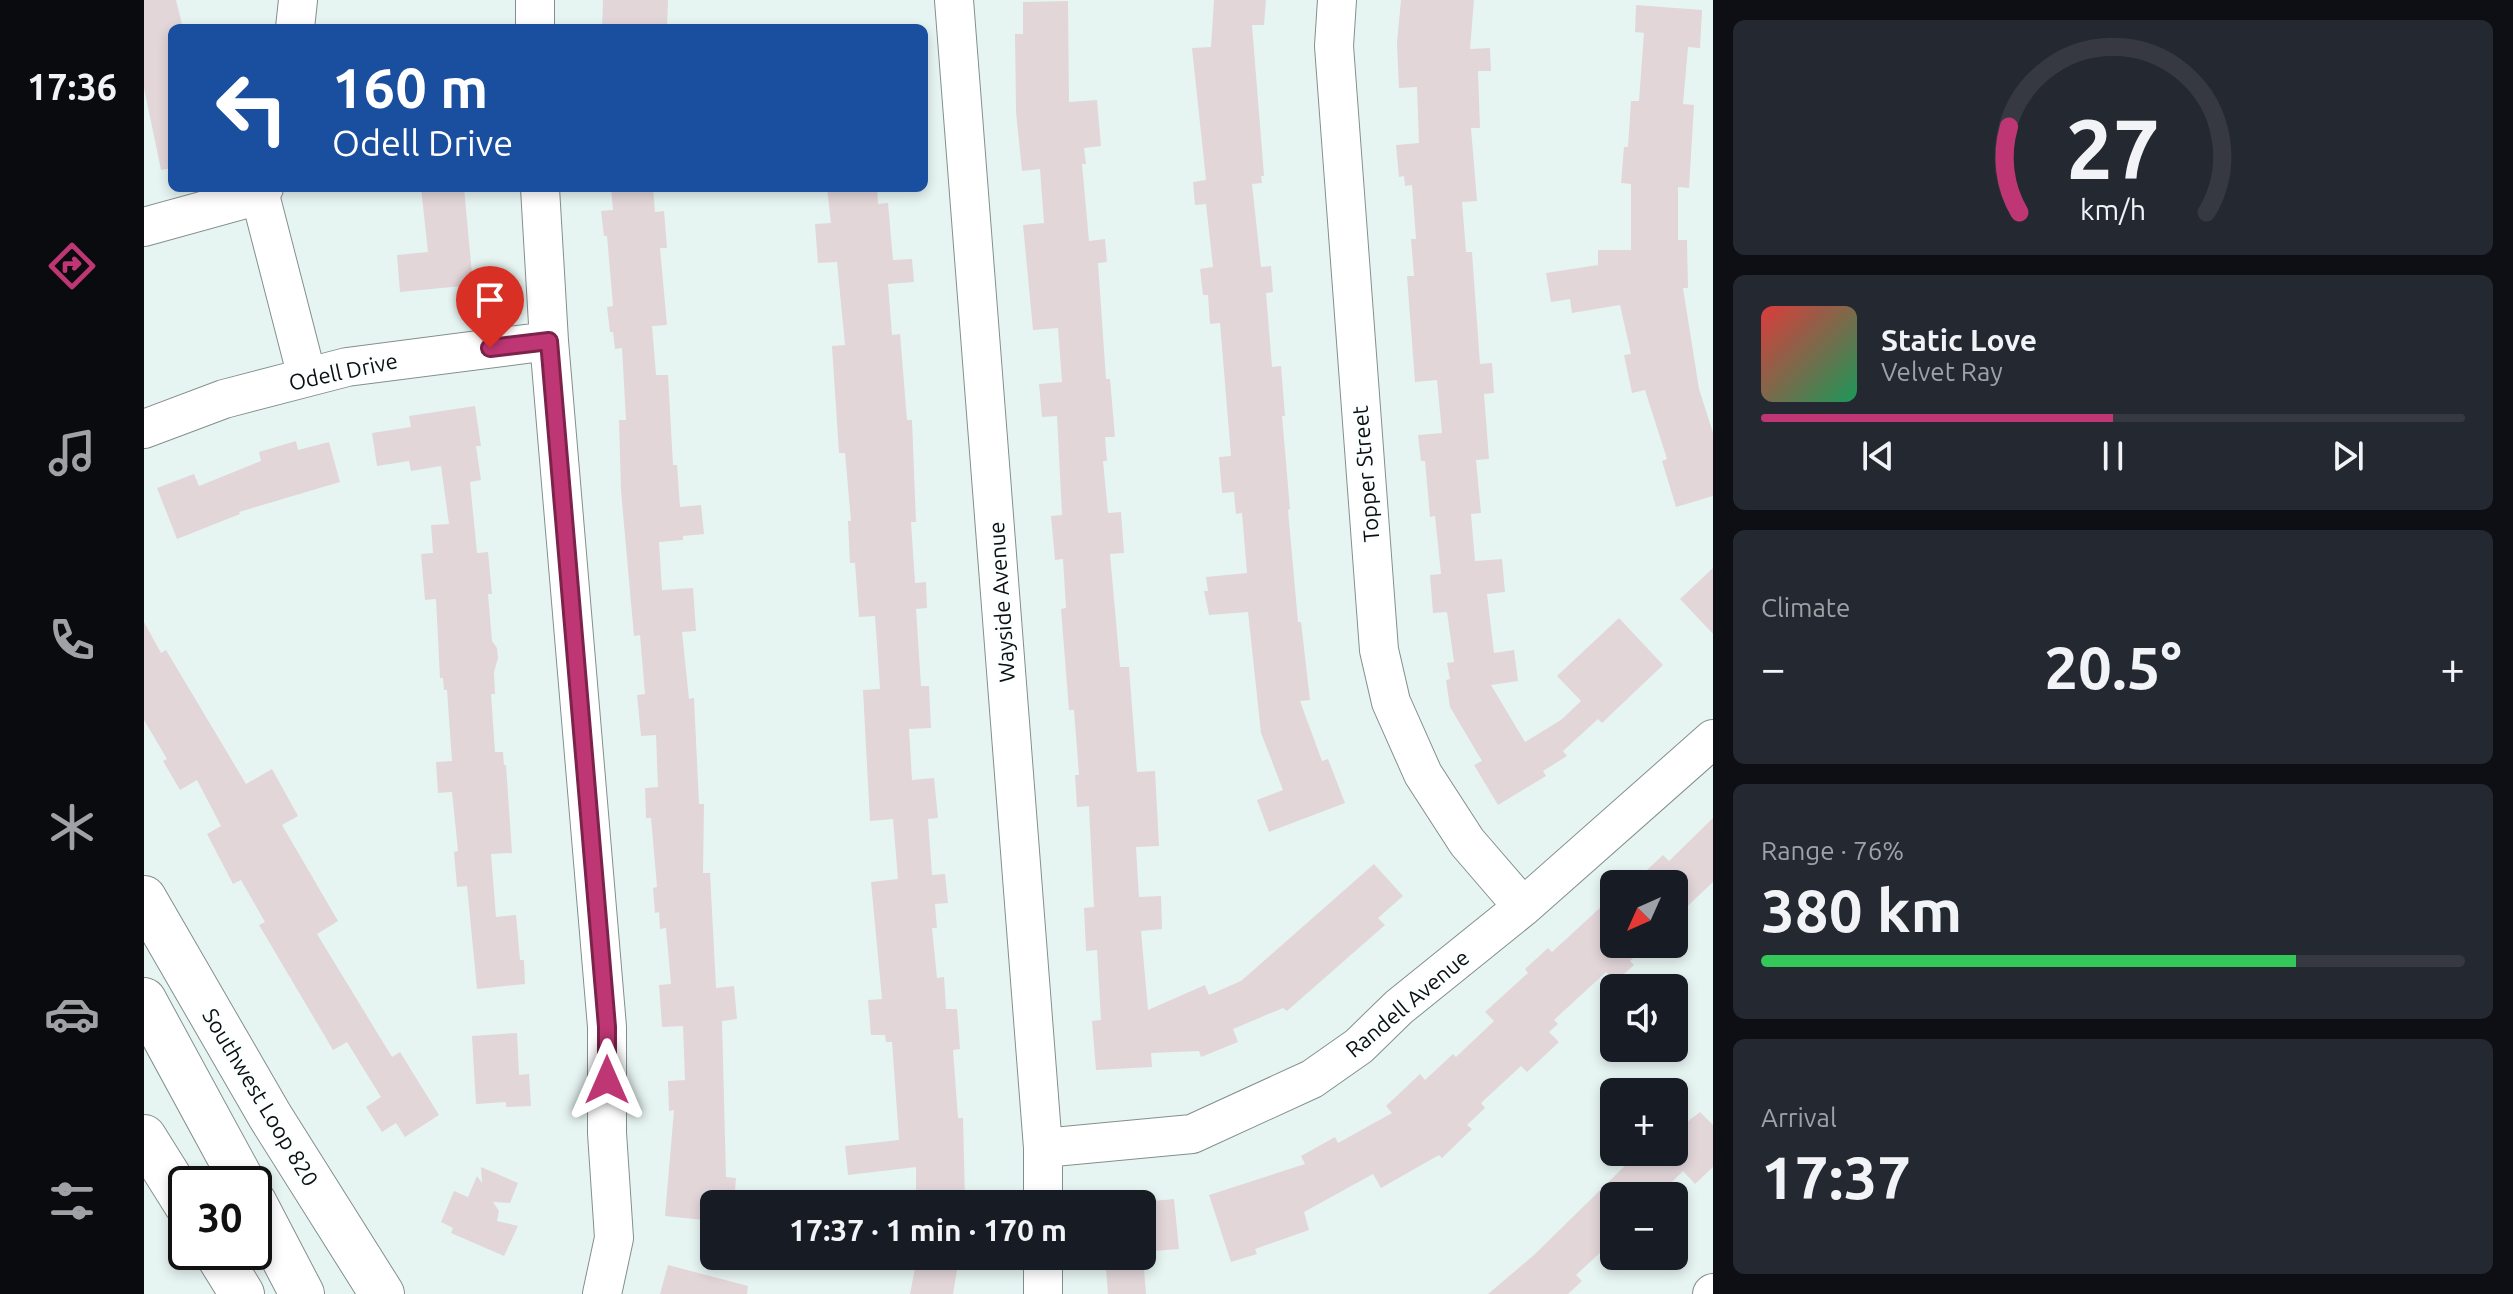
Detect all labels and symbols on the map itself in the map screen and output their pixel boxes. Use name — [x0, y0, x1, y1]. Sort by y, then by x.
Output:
pin — [456, 266, 524, 348]
street label: Odell Drive — [286, 347, 400, 395]
street label: Topper Street — [1347, 404, 1383, 543]
street label: Wayside Avenue — [983, 521, 1019, 683]
north arrow — [1600, 870, 1688, 958]
street label: Randell Avenue — [1340, 944, 1474, 1062]
street label: Southwest Loop 820 — [198, 1004, 324, 1190]
position arrow — [565, 1038, 649, 1122]
speed limit sign: 30 — [168, 1166, 272, 1270]

